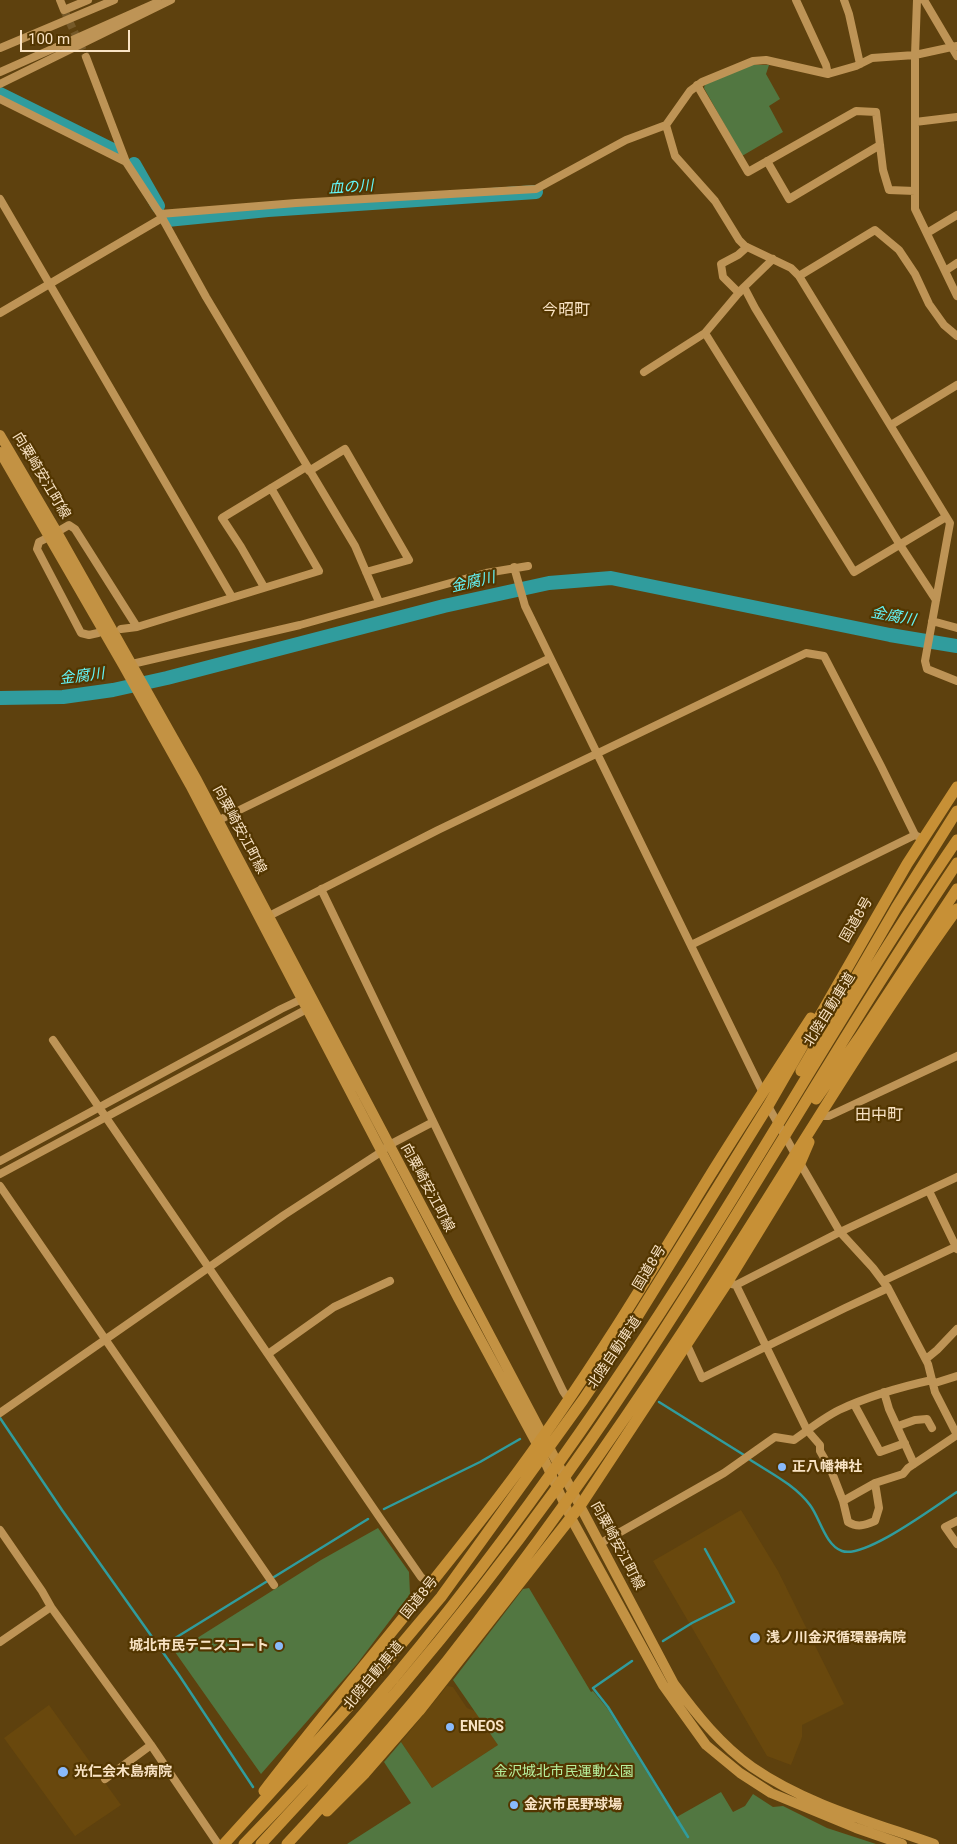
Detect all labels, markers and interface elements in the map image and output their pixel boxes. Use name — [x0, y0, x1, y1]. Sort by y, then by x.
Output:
scale bar — [22, 20, 132, 52]
text: 100 m — [28, 30, 70, 48]
water label: 血の川 — [328, 177, 374, 199]
district label: 今昭町 — [542, 301, 590, 321]
street label: 向粟崎安江町線 — [9, 430, 73, 522]
water label: 金腐川 — [449, 569, 497, 597]
water label: 金腐川 — [869, 604, 917, 630]
water label: 金腐川 — [59, 665, 105, 689]
street label: 向粟崎安江町線 — [209, 783, 269, 877]
street label: 国道8号 — [837, 894, 877, 946]
street label: 北陸自動車道 — [801, 970, 859, 1050]
district label: 田中町 — [855, 1106, 903, 1126]
street label: 向粟崎安江町線 — [397, 1141, 457, 1235]
street label: 国道8号 — [630, 1242, 670, 1294]
street label: 北陸自動車道 — [585, 1313, 645, 1393]
place label: 正八幡神社 — [792, 1459, 862, 1475]
marker: 正八幡神社 — [776, 1461, 788, 1473]
street label: 向粟崎安江町線 — [587, 1499, 647, 1593]
street label: 国道8号 — [398, 1573, 442, 1623]
place label: 浅ノ川金沢循環器病院 — [766, 1630, 906, 1646]
marker: 浅ノ川金沢循環器病院 — [748, 1631, 762, 1645]
place label: 城北市民テニスコート — [129, 1638, 269, 1654]
street label: 北陸自動車道 — [341, 1638, 407, 1714]
marker: 城北市民テニスコート — [273, 1640, 285, 1652]
place label: ENEOS — [460, 1719, 504, 1735]
marker: ENEOS — [444, 1721, 456, 1733]
place label: 光仁会木島病院 — [74, 1764, 172, 1780]
park label: 金沢城北市民運動公園 — [494, 1764, 634, 1780]
marker: 光仁会木島病院 — [56, 1765, 70, 1779]
place label: 金沢市民野球場 — [524, 1797, 622, 1813]
marker: 金沢市民野球場 — [508, 1799, 520, 1811]

